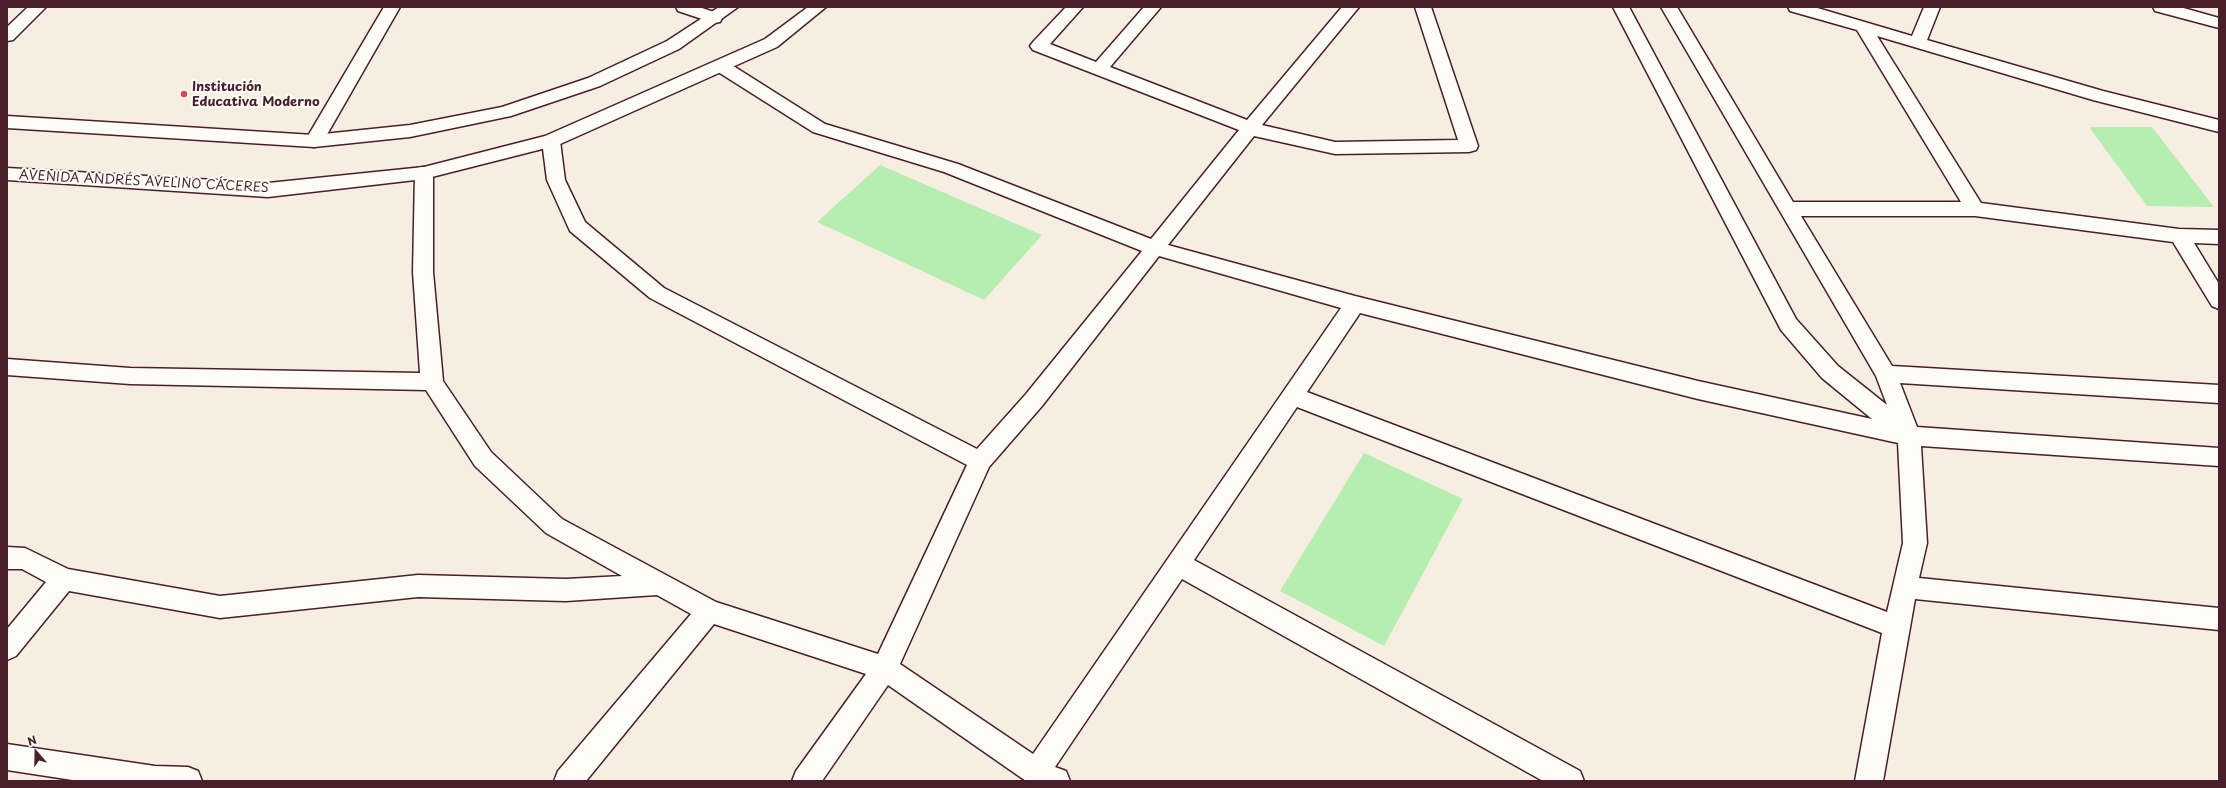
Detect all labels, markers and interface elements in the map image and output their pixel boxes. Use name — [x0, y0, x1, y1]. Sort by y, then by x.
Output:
place label: Institución Educativa Moderno — [192, 79, 320, 110]
marker: Institución Educativa Moderno — [179, 89, 189, 99]
street label: AVENIDA ANDRÉS AVELINO CÁCERES — [19, 168, 269, 196]
text: N — [25, 731, 39, 750]
north arrow — [16, 732, 56, 772]

